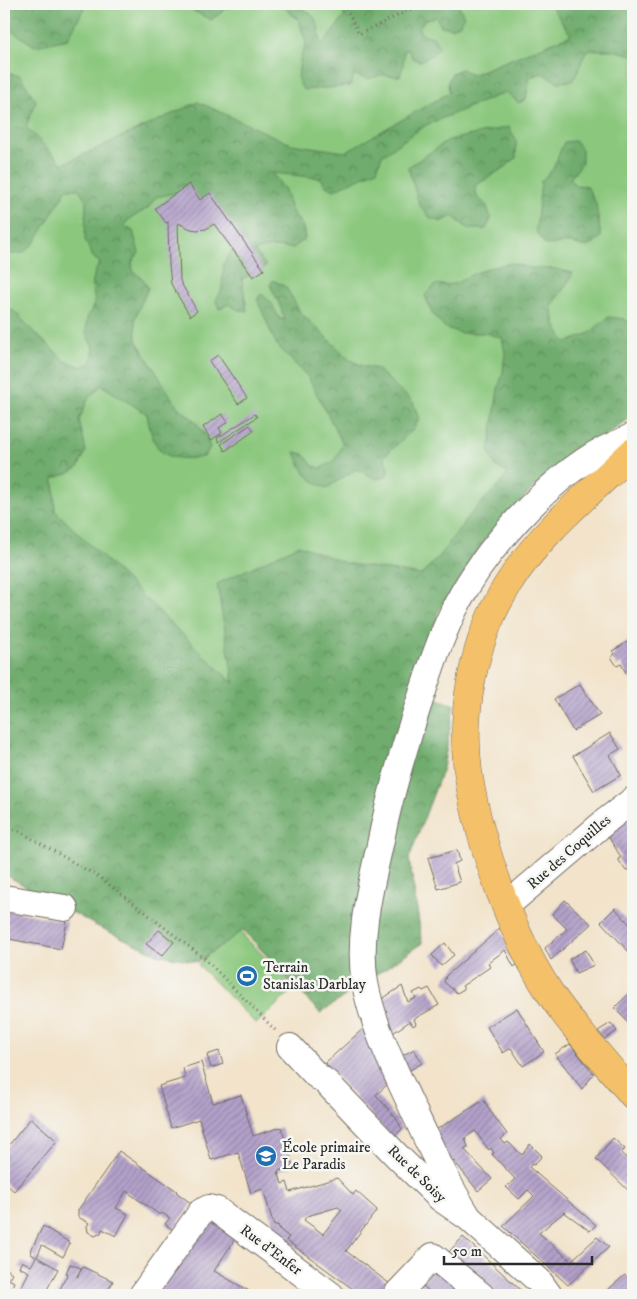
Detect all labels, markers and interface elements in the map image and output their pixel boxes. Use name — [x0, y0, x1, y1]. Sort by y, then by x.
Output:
street label: Rue des Coquilles — [523, 811, 615, 893]
place label: Terrain Stanislas Darblay — [263, 958, 367, 994]
sports icon: Terrain Stanislas Darblay — [235, 964, 259, 988]
place label: École primaire Le Paradis — [282, 1138, 370, 1174]
street label: Rue de Soisy — [384, 1141, 451, 1207]
school or university icon: École primaire Le Paradis — [254, 1144, 278, 1168]
street label: Rue d'Enfer — [236, 1220, 306, 1280]
scale bar — [444, 1234, 592, 1266]
text: 50 m — [452, 1242, 482, 1261]

